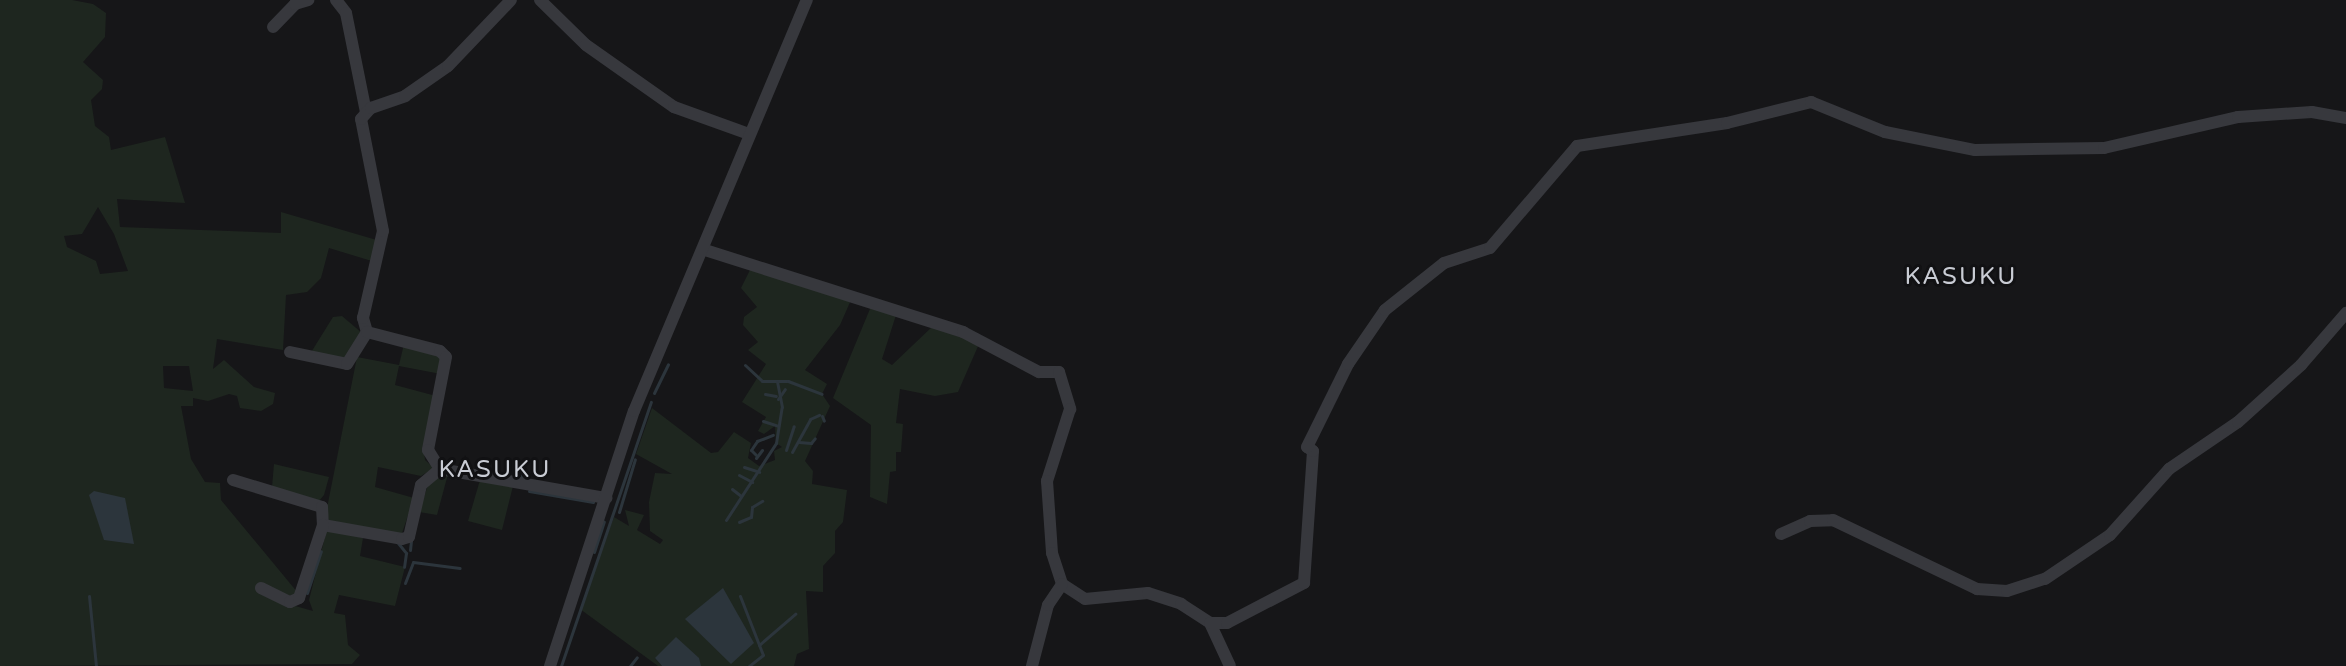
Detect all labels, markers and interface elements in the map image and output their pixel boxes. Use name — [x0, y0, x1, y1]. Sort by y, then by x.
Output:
district label: KASUKU — [1905, 263, 2017, 291]
district label: KASUKU — [439, 456, 551, 484]

